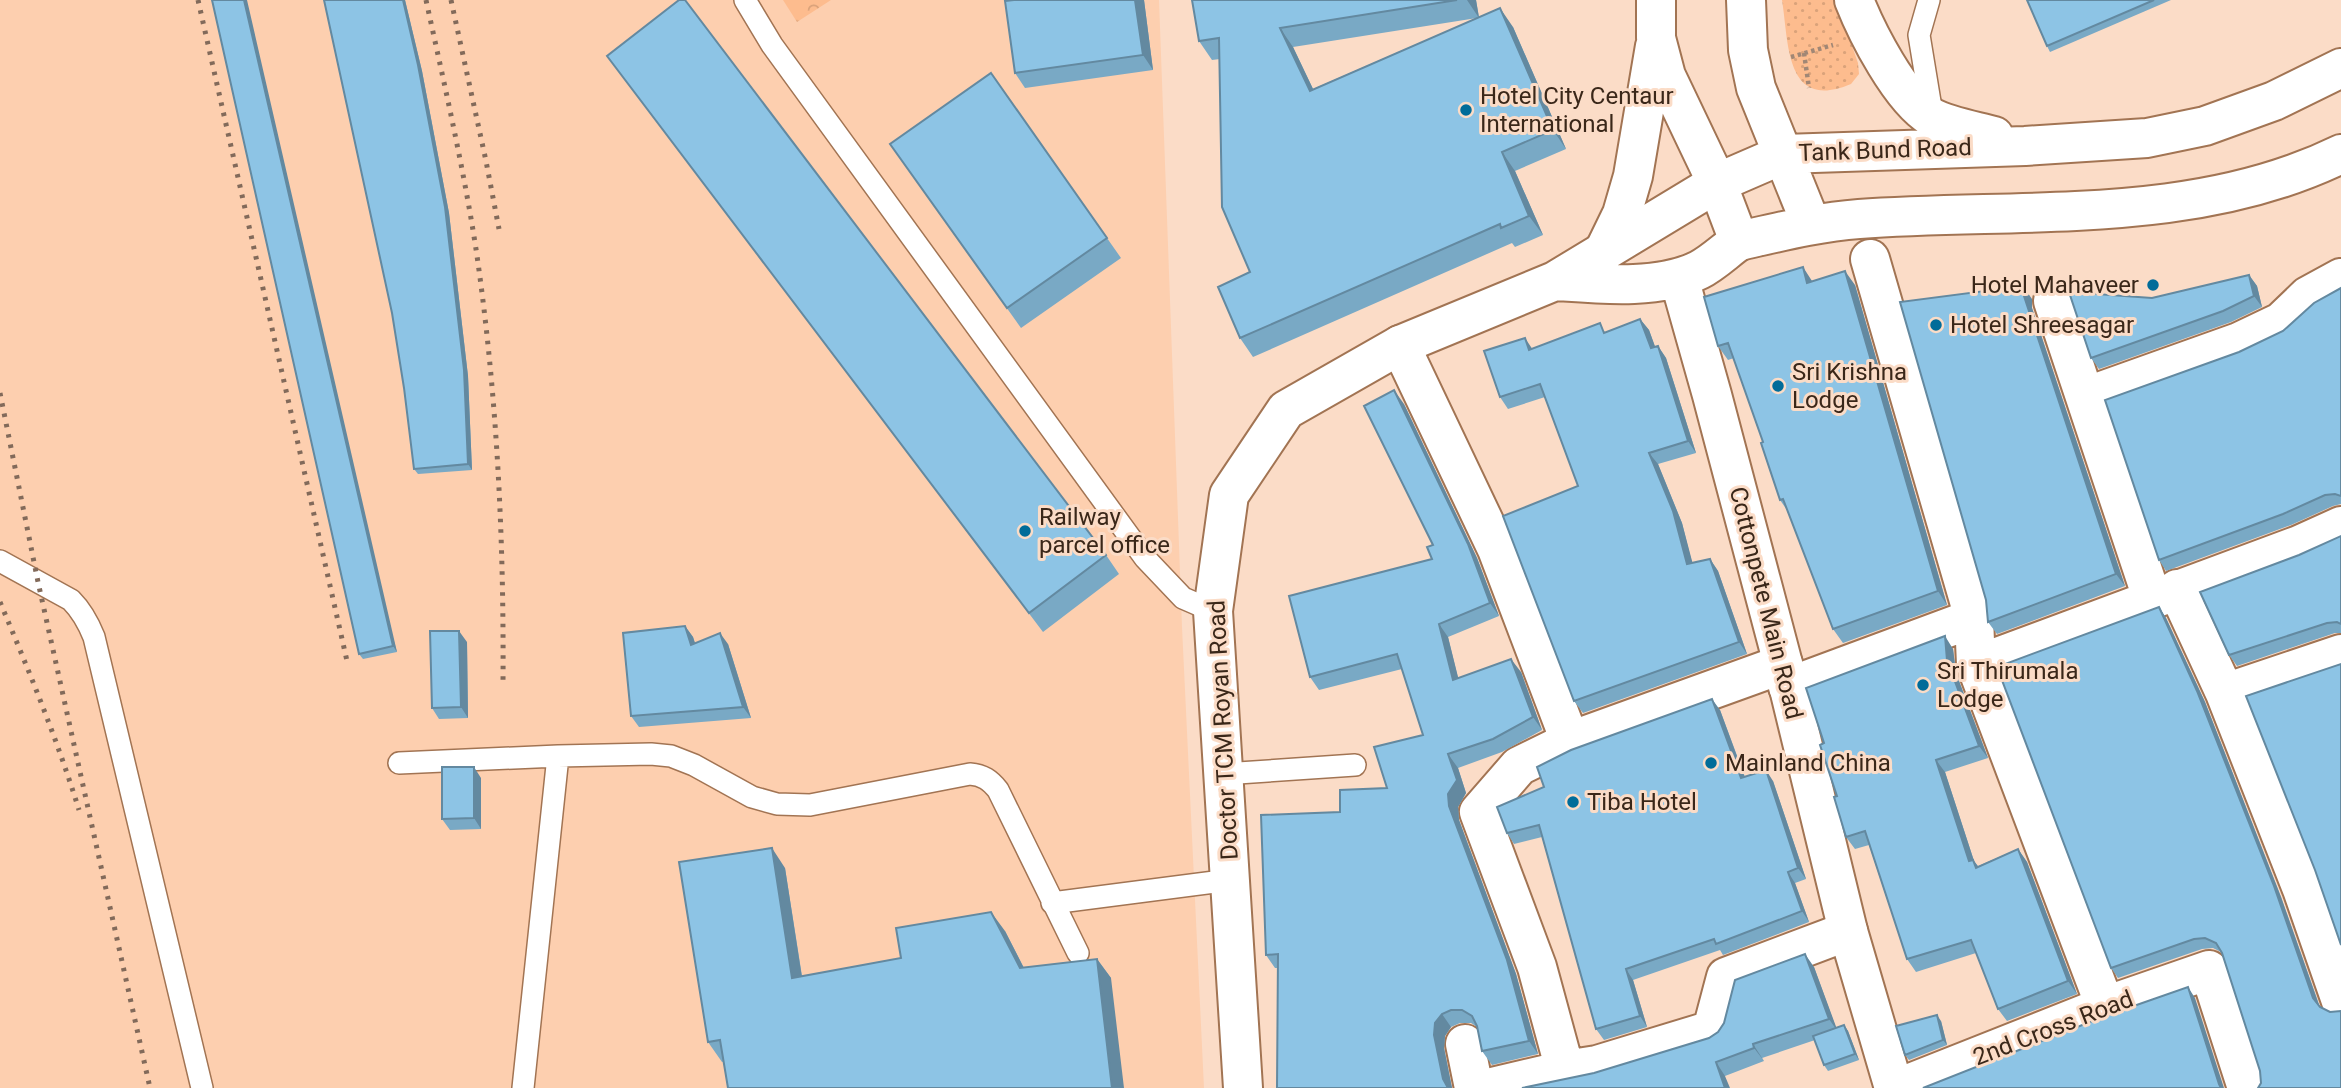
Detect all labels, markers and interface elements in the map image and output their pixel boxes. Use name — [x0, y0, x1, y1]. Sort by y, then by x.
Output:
place label: Hotel City Centaur International — [1480, 82, 1674, 138]
marker: Hotel City Centaur International — [1458, 102, 1474, 118]
street label: Tank Bund Road — [1798, 133, 1972, 167]
place label: Hotel Mahaveer — [1971, 271, 2139, 299]
marker: Hotel Mahaveer — [2145, 277, 2161, 293]
place label: Hotel Shreesagar — [1950, 311, 2134, 339]
marker: Hotel Shreesagar — [1928, 317, 1944, 333]
place label: Sri Krishna Lodge — [1792, 358, 1907, 414]
marker: Sri Krishna Lodge — [1770, 378, 1786, 394]
street label: Cottonpete Main Road — [1724, 484, 1808, 722]
place label: Railway parcel office — [1039, 503, 1170, 559]
marker: Railway parcel office — [1017, 523, 1033, 539]
street label: Doctor TCM Royan Road — [1202, 599, 1244, 861]
place label: Sri Thirumala Lodge — [1937, 657, 2078, 713]
marker: Sri Thirumala Lodge — [1915, 677, 1931, 693]
place label: Mainland China — [1725, 749, 1891, 777]
marker: Mainland China — [1703, 755, 1719, 771]
place label: Tiba Hotel — [1587, 788, 1697, 816]
marker: Tiba Hotel — [1565, 794, 1581, 810]
street label: 2nd Cross Road — [1969, 985, 2137, 1071]

